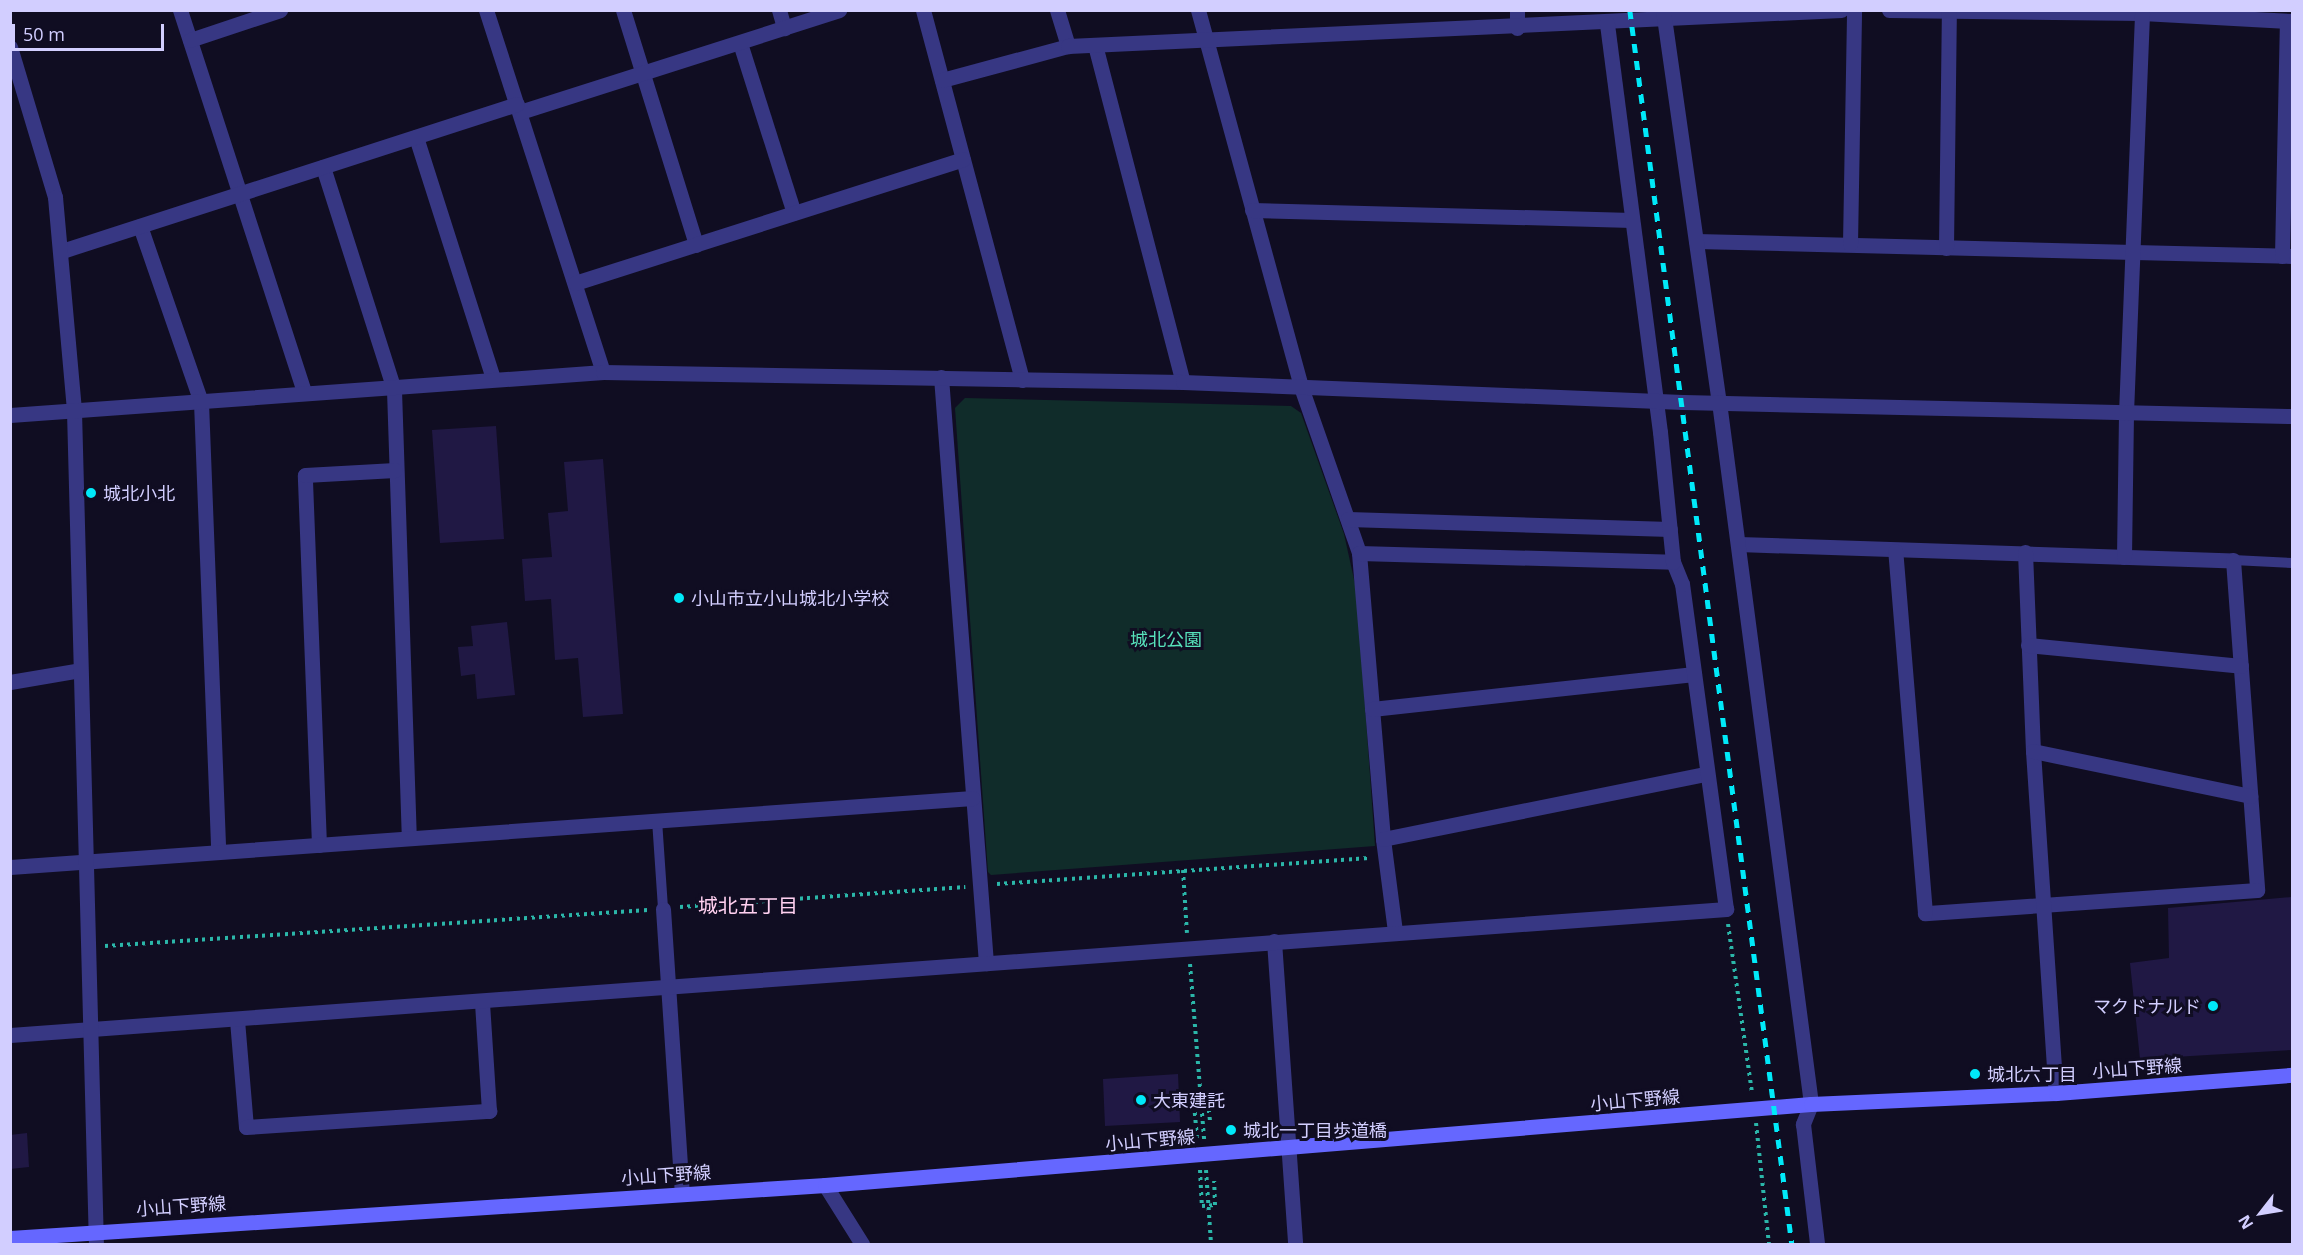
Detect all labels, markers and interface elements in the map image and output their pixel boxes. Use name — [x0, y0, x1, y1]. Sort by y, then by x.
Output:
scale bar — [15, 12, 166, 50]
text: 50 m — [23, 22, 65, 46]
place label: 城北小北 — [103, 482, 175, 504]
marker: 城北小北 — [84, 486, 98, 500]
place label: 小山市立小山城北小学校 — [691, 587, 889, 609]
marker: 小山市立小山城北小学校 — [672, 591, 686, 605]
park label: 城北公園 — [1130, 628, 1202, 650]
district label: 城北五丁目 — [698, 893, 798, 917]
place label: マクドナルド — [2093, 995, 2201, 1017]
marker: マクドナルド — [2206, 999, 2220, 1013]
street label: 小山下野線 — [2091, 1054, 2183, 1082]
place label: 城北六丁目 — [1987, 1063, 2077, 1085]
marker: 城北六丁目 — [1968, 1067, 1982, 1081]
street label: 小山下野線 — [1589, 1085, 1681, 1115]
place label: 大東建託 — [1153, 1089, 1225, 1111]
marker: 大東建託 — [1134, 1093, 1148, 1107]
place label: 城北一丁目歩道橋 — [1243, 1119, 1387, 1141]
marker: 城北一丁目歩道橋 — [1224, 1123, 1238, 1137]
street label: 小山下野線 — [1104, 1125, 1196, 1155]
street label: 小山下野線 — [620, 1161, 712, 1189]
north arrow — [2231, 1183, 2291, 1243]
street label: 小山下野線 — [135, 1192, 227, 1220]
text: N — [2233, 1211, 2258, 1234]

